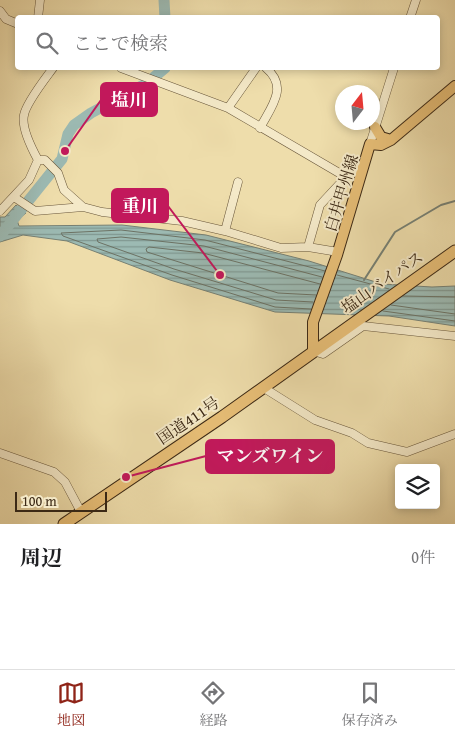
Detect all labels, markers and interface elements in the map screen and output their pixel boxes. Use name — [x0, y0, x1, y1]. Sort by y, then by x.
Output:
search box — [15, 15, 440, 70]
icon: search — [33, 29, 61, 57]
text: ここで検索 — [73, 29, 168, 57]
callout: 塩川 — [101, 83, 157, 116]
north arrow — [335, 85, 380, 130]
text: 塩川 — [111, 86, 147, 113]
street label: 白井甲州線 — [318, 151, 364, 235]
callout: 重川 — [112, 189, 168, 222]
text: 重川 — [122, 192, 158, 219]
street label: 塩山バイパス — [336, 245, 428, 319]
street label: 国道411号 — [152, 390, 224, 450]
callout: マンズワイン — [206, 440, 334, 473]
text: マンズワイン — [217, 442, 323, 469]
map controls — [395, 464, 440, 509]
button: layers — [395, 464, 440, 509]
scale bar — [15, 489, 108, 512]
text: 100 m — [22, 491, 57, 511]
text: 周辺 — [20, 542, 62, 573]
text: 0件 — [411, 545, 435, 569]
tab: 地図 — [57, 679, 85, 730]
tab: 経路 — [199, 679, 227, 730]
tab: 保存済み — [342, 679, 398, 730]

